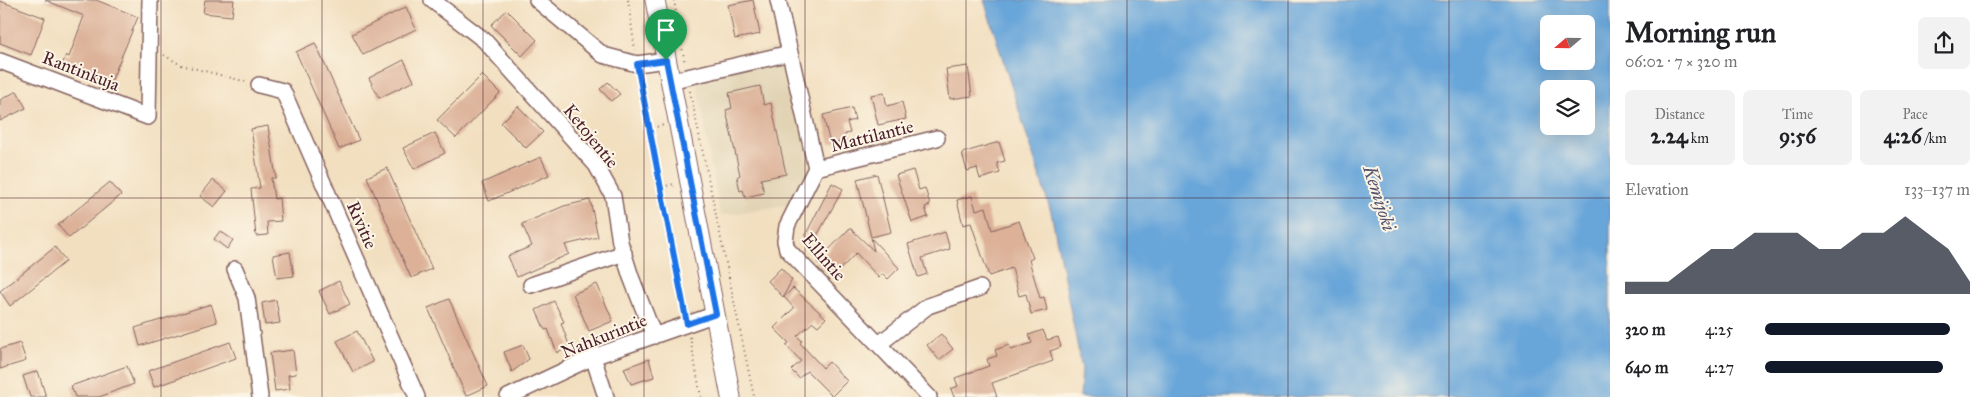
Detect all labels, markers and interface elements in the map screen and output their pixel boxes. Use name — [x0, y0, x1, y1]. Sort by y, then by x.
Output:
pin — [645, 9, 687, 60]
north arrow — [1540, 15, 1595, 70]
map controls — [1540, 15, 1595, 135]
text: Morning run — [1625, 15, 1776, 50]
icon: arrive — [652, 16, 680, 44]
button: share — [1918, 17, 1970, 69]
street label: Rantinkuja — [39, 46, 123, 96]
text: 06:02 · 7 × 320 m — [1625, 52, 1737, 71]
button: layers — [1540, 80, 1595, 135]
street label: Ketojentie — [559, 100, 623, 172]
text: Distance — [1655, 106, 1705, 123]
text: Time — [1782, 106, 1813, 123]
text: Pace — [1902, 106, 1928, 123]
street label: Mattilantie — [828, 115, 916, 157]
text: 2.24 — [1651, 123, 1688, 149]
text: 9:56 — [1779, 123, 1816, 149]
text: 4:26 — [1884, 123, 1922, 149]
text: km — [1688, 130, 1709, 147]
text: /km — [1922, 130, 1947, 147]
water label: Kemijoki — [1358, 161, 1401, 234]
text: Elevation — [1625, 180, 1689, 199]
text: 133–137 m — [1904, 180, 1970, 199]
street label: Rivitie — [342, 198, 382, 252]
street label: Ellintie — [797, 229, 851, 285]
street label: Nahkurintie — [558, 309, 650, 363]
text: 320 m — [1625, 320, 1666, 339]
text: 4:25 — [1705, 320, 1733, 339]
text: 640 m — [1625, 358, 1668, 377]
text: 4:27 — [1705, 358, 1734, 377]

